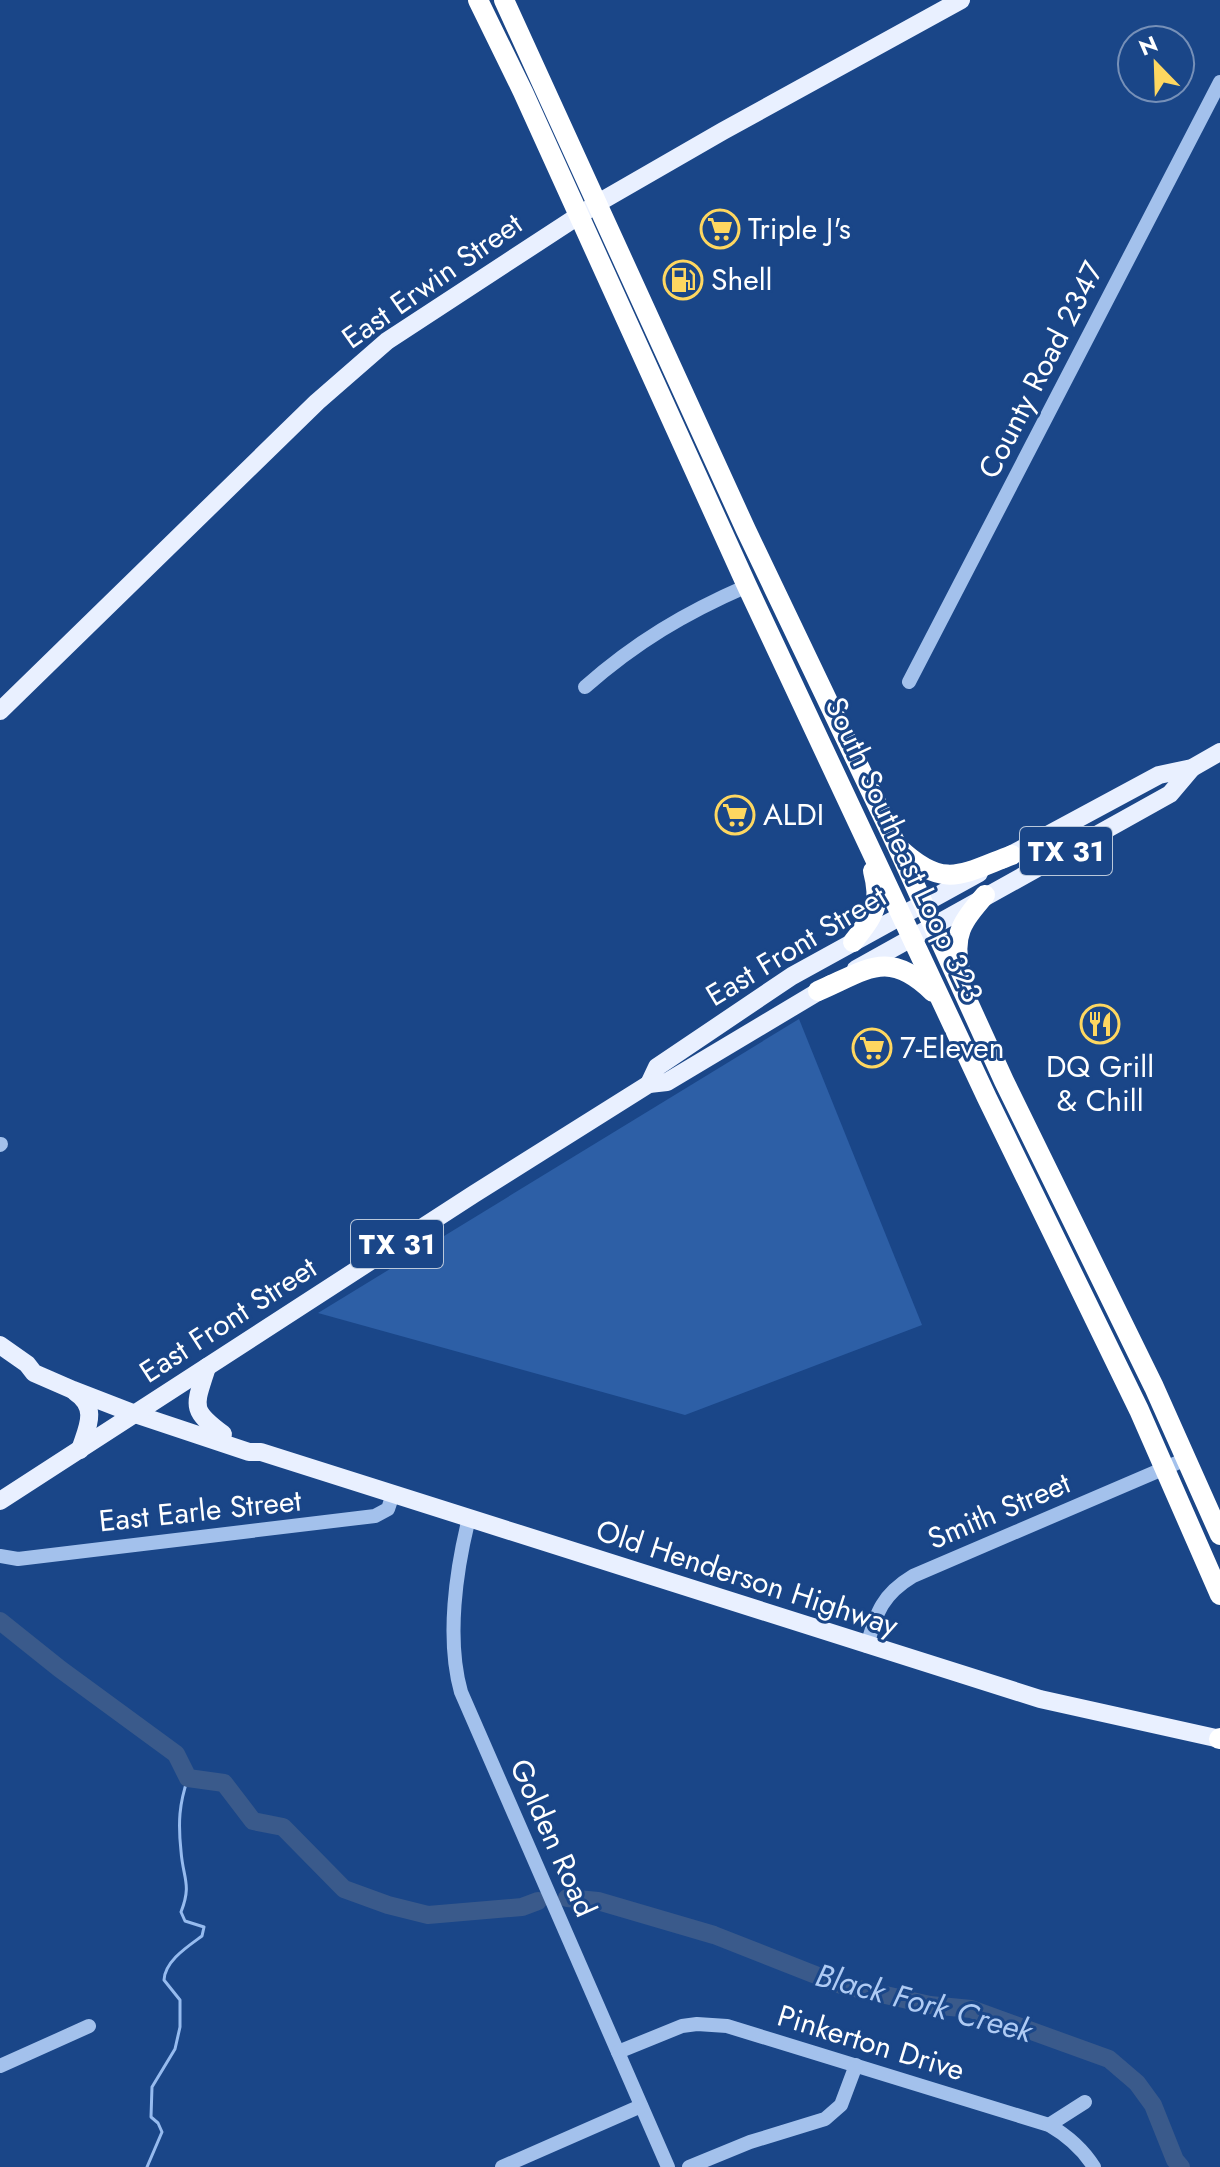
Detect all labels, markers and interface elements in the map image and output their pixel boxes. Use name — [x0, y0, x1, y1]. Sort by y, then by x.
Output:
north arrow — [1116, 24, 1196, 104]
text: N — [1134, 27, 1162, 64]
street label: East Erwin Street — [333, 202, 531, 359]
place label: Triple J's — [748, 207, 851, 250]
supermarket icon: Triple J's — [699, 208, 741, 250]
street label: County Road 2347 — [967, 254, 1114, 486]
place label: Shell — [711, 258, 772, 301]
fuel station icon: Shell — [662, 259, 704, 301]
street label: South Southeast Loop 323 — [815, 690, 994, 1010]
place label: ALDI — [763, 793, 824, 836]
supermarket icon: ALDI — [714, 794, 756, 836]
road number: TX 31 — [1020, 827, 1112, 875]
street label: East Front Street — [698, 874, 895, 1016]
restaurant icon: DQ Grill & Chill — [1079, 1003, 1121, 1045]
place label: 7-Eleven — [900, 1026, 1004, 1069]
supermarket icon: 7-Eleven — [851, 1027, 893, 1069]
place label: DQ Grill & Chill — [1046, 1045, 1154, 1122]
road number: TX 31 — [351, 1220, 443, 1268]
street label: East Front Street — [131, 1246, 325, 1393]
street label: Smith Street — [921, 1461, 1078, 1560]
street label: East Earle Street — [97, 1478, 304, 1543]
street label: Old Henderson Highway — [591, 1508, 904, 1647]
street label: Golden Road — [500, 1752, 607, 1924]
water label: Black Fork Creek — [810, 1952, 1039, 2054]
street label: Pinkerton Drive — [772, 1994, 970, 2091]

